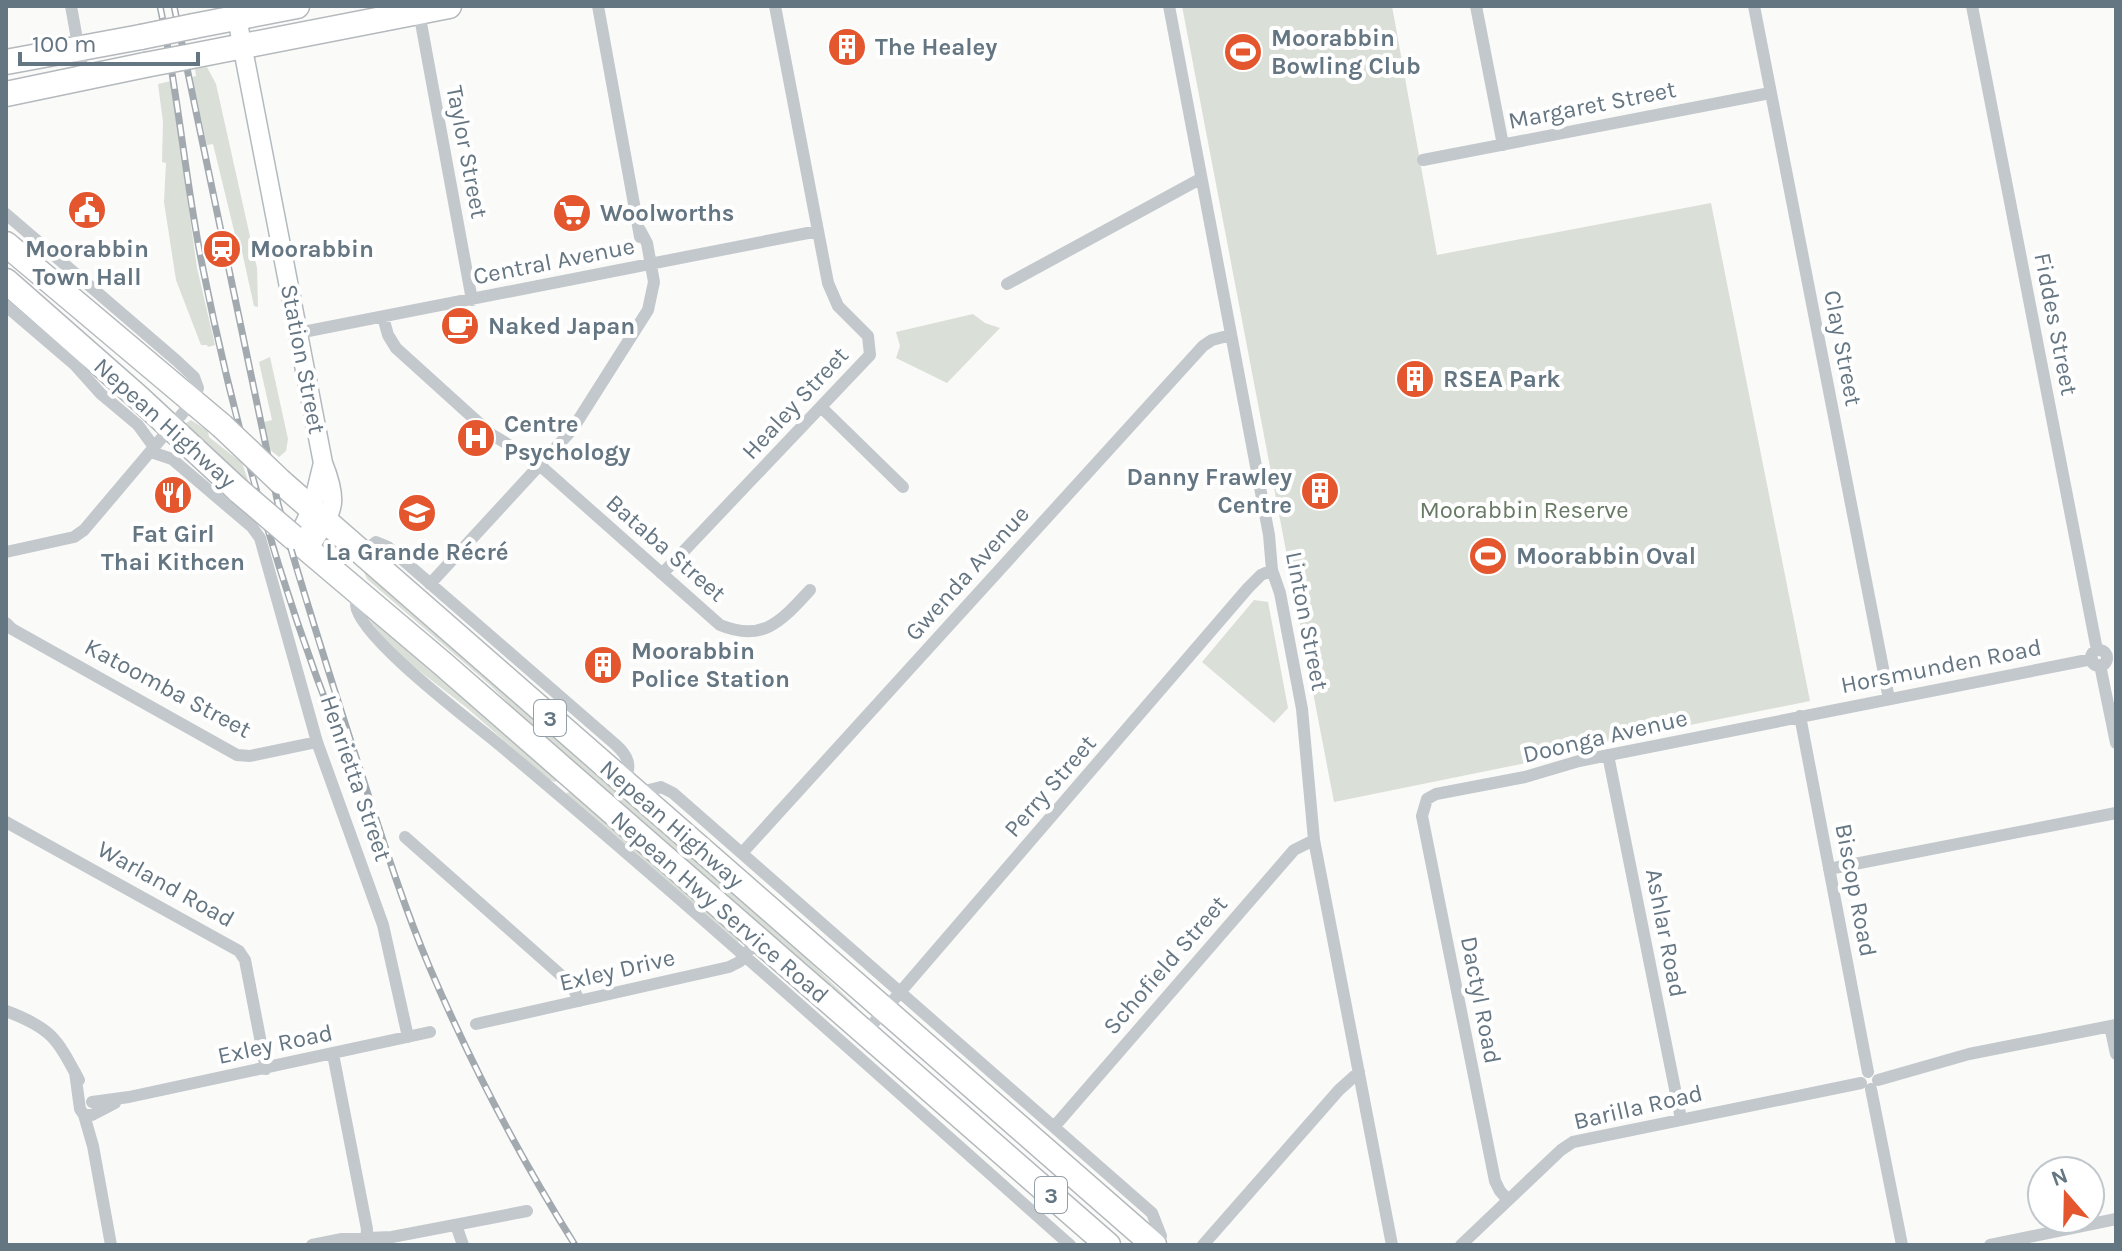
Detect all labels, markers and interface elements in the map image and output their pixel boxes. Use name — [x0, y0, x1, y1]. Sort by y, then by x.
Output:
scale bar — [20, 16, 198, 66]
place label: Moorabbin Bowling Club — [1271, 24, 1421, 80]
building icon: The Healey — [826, 26, 868, 68]
text: 100 m — [32, 30, 97, 58]
sports icon: Moorabbin Bowling Club — [1222, 31, 1264, 73]
place label: The Healey — [875, 33, 997, 61]
street label: Margaret Street — [1506, 75, 1678, 135]
street label: Taylor Street — [440, 83, 494, 221]
public building icon: Moorabbin Town Hall — [66, 189, 108, 231]
supermarket icon: Woolworths — [551, 192, 593, 234]
place label: Woolworths — [600, 199, 735, 227]
station icon: Moorabbin — [201, 228, 243, 270]
street label: Central Avenue — [471, 232, 637, 290]
place label: Moorabbin Town Hall — [25, 235, 149, 291]
place label: Moorabbin — [250, 235, 374, 263]
street label: Fiddes Street — [2028, 250, 2084, 398]
street label: Station Street — [275, 282, 331, 436]
street label: Clay Street — [1818, 288, 1868, 408]
cafe icon: Naked Japan — [439, 305, 481, 347]
place label: Naked Japan — [488, 312, 635, 340]
street label: Healey Street — [736, 341, 854, 465]
street label: Nepean Highway — [88, 352, 242, 494]
building icon: RSEA Park — [1394, 358, 1436, 400]
place label: RSEA Park — [1443, 365, 1561, 393]
place label: Centre Psychology — [504, 410, 631, 466]
hospital icon: Centre Psychology — [455, 417, 497, 459]
place label: Danny Frawley Centre — [1127, 463, 1292, 519]
building icon: Danny Frawley Centre — [1299, 470, 1341, 512]
restaurant icon: Fat Girl Thai Kithcen — [152, 474, 194, 516]
street label: Bataba Street — [600, 488, 732, 608]
school or university icon: La Grande Récré — [396, 492, 438, 534]
park label: Moorabbin Reserve — [1419, 496, 1629, 524]
street label: Gwenda Avenue — [899, 500, 1035, 646]
place label: Fat Girl Thai Kithcen — [101, 520, 245, 576]
sports icon: Moorabbin Oval — [1467, 535, 1509, 577]
place label: La Grande Récré — [325, 538, 509, 566]
place label: Moorabbin Oval — [1516, 542, 1696, 570]
street label: Linton Street — [1280, 549, 1334, 693]
street label: Katoomba Street — [80, 632, 256, 744]
street label: Horsmunden Road — [1838, 633, 2044, 699]
place label: Moorabbin Police Station — [631, 637, 790, 693]
building icon: Moorabbin Police Station — [582, 644, 624, 686]
street label: Henrietta Street — [314, 691, 398, 865]
road number: 3 — [534, 700, 566, 736]
street label: Doonga Avenue — [1520, 703, 1690, 769]
street label: Perry Street — [998, 729, 1102, 843]
street label: Nepean Highway — [594, 754, 750, 894]
street label: Nepean Hwy Service Road — [605, 805, 835, 1009]
street label: Biscop Road — [1829, 821, 1883, 959]
street label: Warland Road — [93, 835, 239, 933]
street label: Ashlar Road — [1640, 866, 1692, 1000]
street label: Schofield Street — [1097, 890, 1233, 1040]
street label: Dactyl Road — [1455, 934, 1507, 1066]
street label: Exley Drive — [556, 943, 678, 997]
street label: Exley Road — [215, 1018, 335, 1070]
street label: Barilla Road — [1571, 1079, 1705, 1135]
north arrow — [2026, 1155, 2106, 1235]
text: N — [2048, 1162, 2071, 1192]
road number: 3 — [1035, 1177, 1067, 1213]

